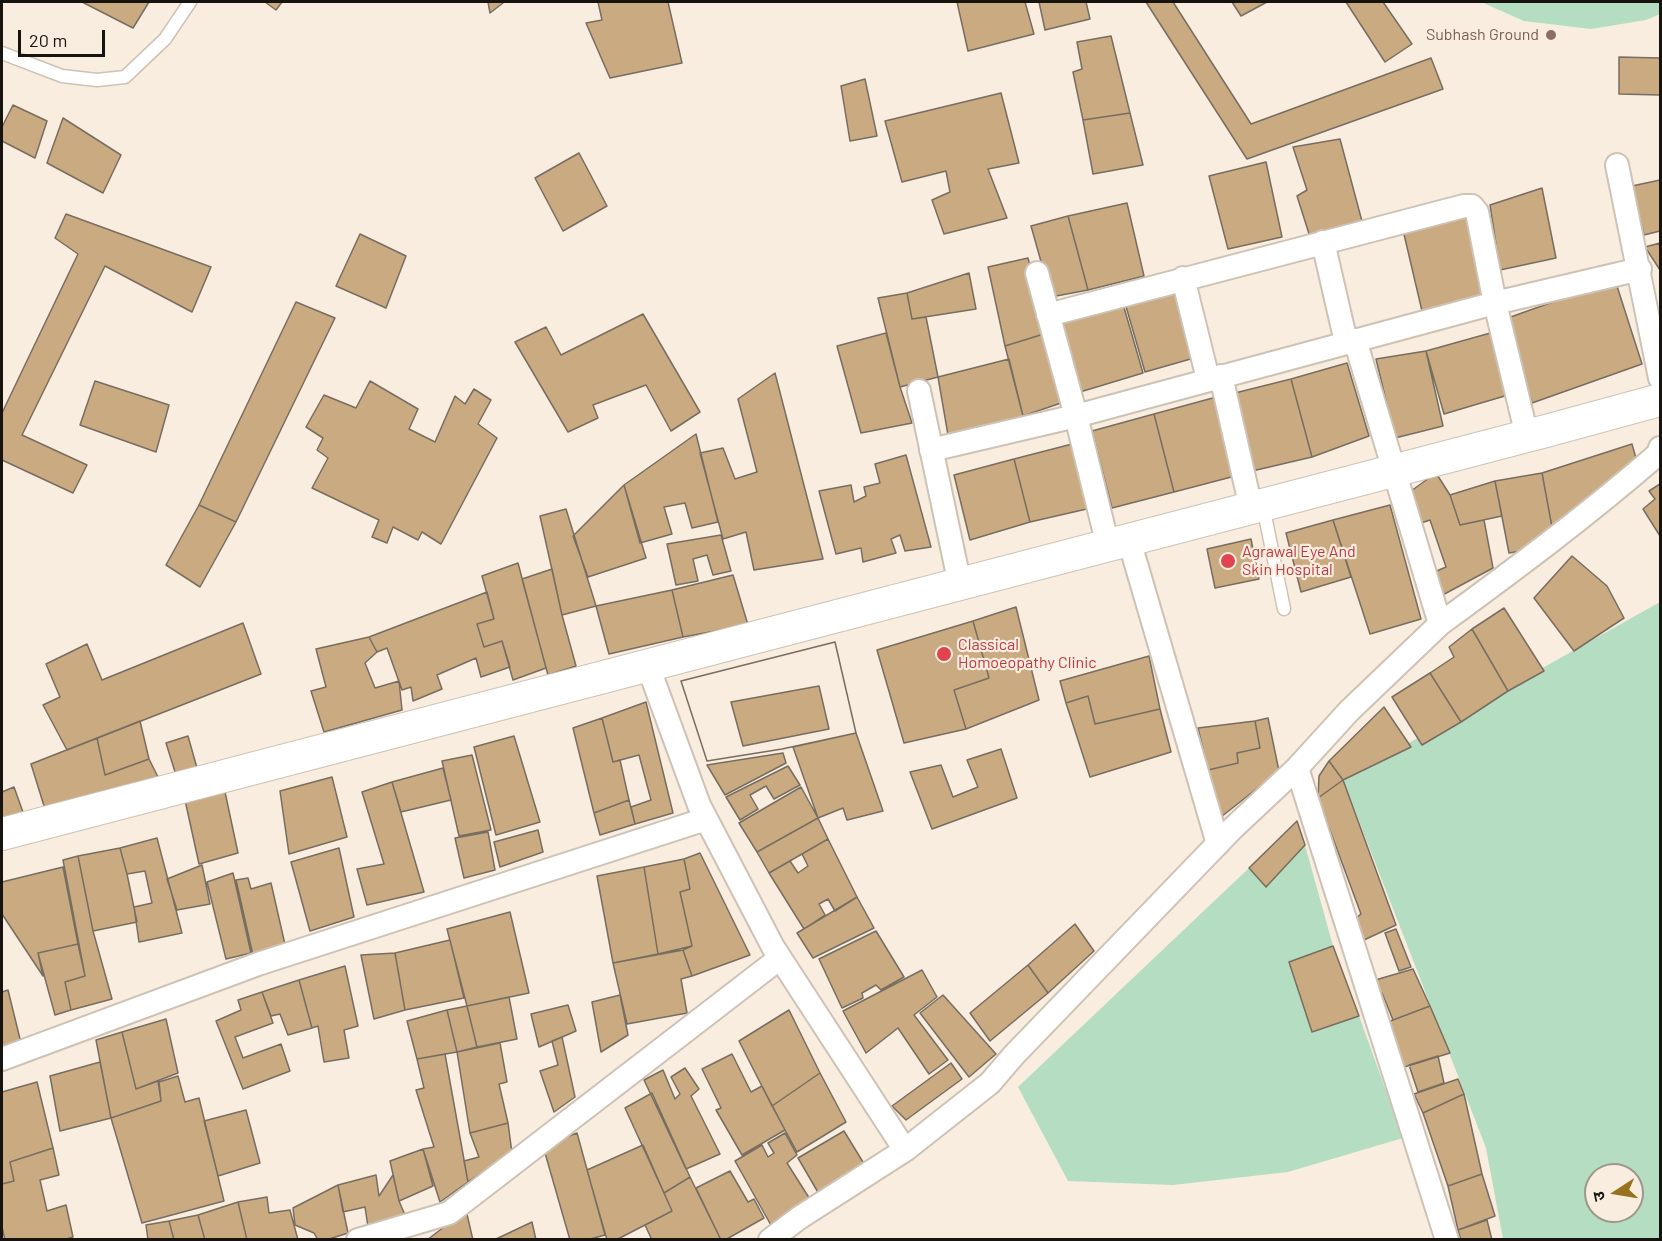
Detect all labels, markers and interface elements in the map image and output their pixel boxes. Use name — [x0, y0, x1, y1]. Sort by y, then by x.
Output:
scale bar — [21, 18, 108, 56]
place label: Subhash Ground — [1426, 25, 1539, 45]
marker: Subhash Ground — [1544, 28, 1558, 42]
text: 20 m — [29, 29, 67, 51]
place label: Agrawal Eye And Skin Hospital — [1242, 542, 1356, 580]
marker: Agrawal Eye And Skin Hospital — [1219, 552, 1237, 570]
place label: Classical Homoeopathy Clinic — [958, 635, 1097, 673]
marker: Classical Homoeopathy Clinic — [935, 645, 953, 663]
north arrow — [1584, 1163, 1644, 1223]
text: उ — [1588, 1190, 1608, 1203]

